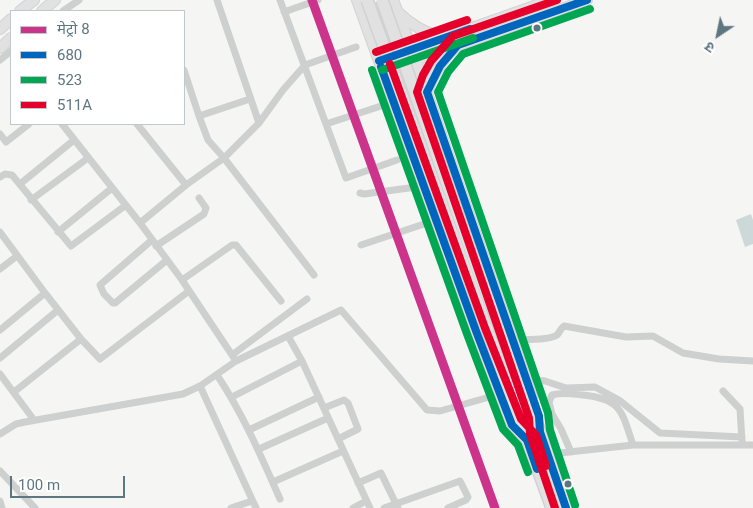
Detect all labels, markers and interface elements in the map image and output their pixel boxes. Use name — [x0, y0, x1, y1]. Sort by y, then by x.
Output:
legend — [10, 10, 185, 125]
north arrow — [693, 10, 743, 60]
text: मेट्रो 8 — [57, 20, 90, 38]
unlabelled marker — [532, 23, 542, 33]
text: उ — [702, 39, 717, 56]
text: 680 — [57, 46, 82, 64]
text: 523 — [57, 71, 82, 89]
text: 511A — [57, 96, 92, 114]
scale bar — [12, 466, 128, 498]
text: 100 m — [18, 476, 60, 494]
unlabelled marker — [563, 479, 573, 489]

